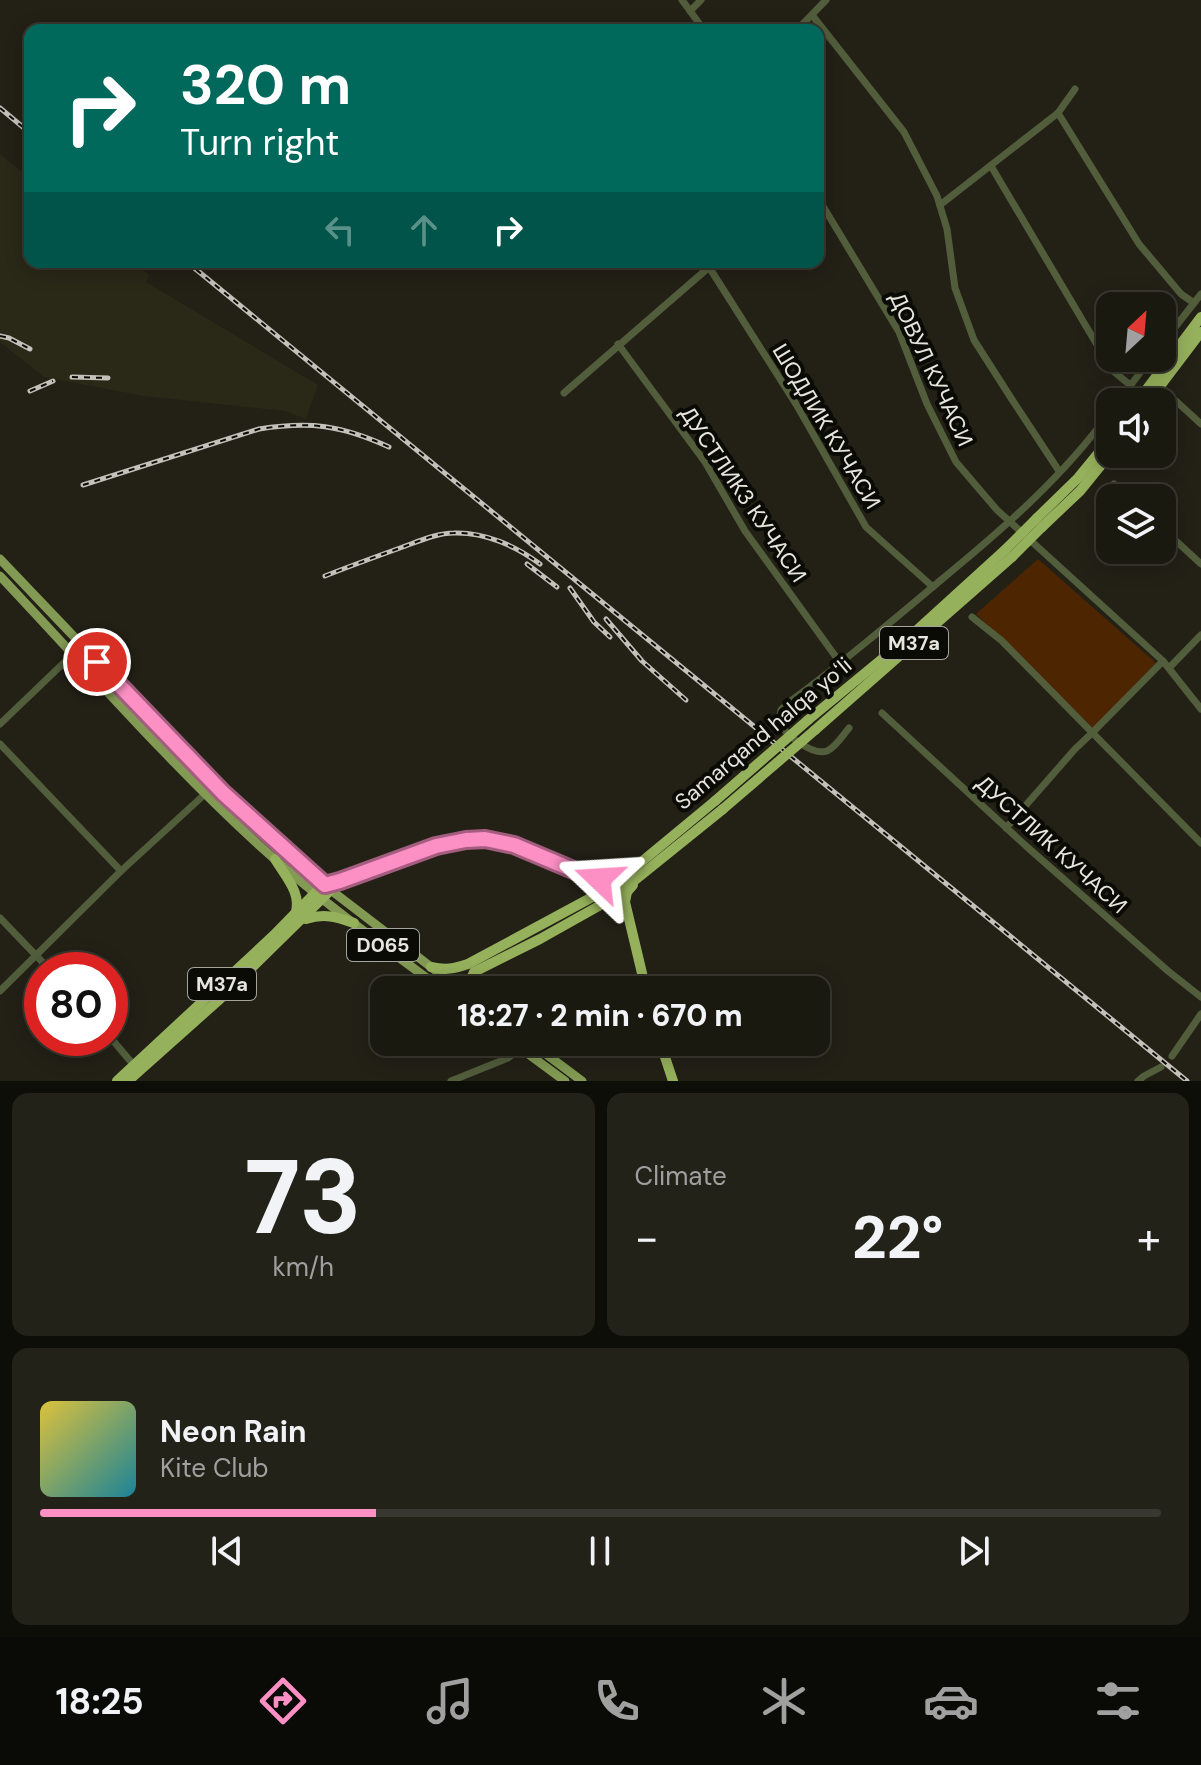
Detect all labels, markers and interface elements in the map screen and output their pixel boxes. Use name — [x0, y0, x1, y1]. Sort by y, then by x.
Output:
text: 320 m — [180, 48, 351, 121]
icon: right — [48, 56, 152, 160]
text: Turn right — [180, 119, 339, 166]
icon: left — [318, 208, 362, 252]
icon: ahead — [402, 208, 446, 252]
icon: right — [486, 208, 530, 252]
street label: ДОВУЛ КУЧАСИ — [883, 287, 980, 451]
north arrow — [1096, 292, 1176, 372]
map controls — [1096, 292, 1176, 564]
street label: ШОДЛИК КУЧАСИ — [766, 338, 887, 514]
button: sound — [1096, 388, 1176, 468]
street label: ДУСТЛИК3 КУЧАСИ — [674, 400, 813, 588]
button: layers — [1096, 484, 1176, 564]
road number: M37a — [880, 627, 948, 659]
pin — [63, 628, 131, 696]
icon: arrive — [75, 640, 119, 684]
street label: Samarqand halqa yoʻli — [669, 651, 858, 816]
street label: ДУСТЛИК КУЧАСИ — [970, 769, 1133, 920]
position arrow — [557, 837, 641, 921]
road number: D065 — [347, 929, 419, 961]
speed limit sign: 80 — [24, 952, 128, 1056]
road number: M37a — [188, 968, 256, 1000]
text: 18:27 · 2 min · 670 m — [457, 996, 743, 1035]
text: 73 — [245, 1130, 362, 1265]
text: Climate — [635, 1159, 727, 1193]
text: 22° — [852, 1198, 943, 1277]
text: − — [635, 1209, 659, 1267]
text: + — [1137, 1209, 1161, 1267]
text: km/h — [273, 1250, 334, 1284]
text: Neon Rain — [160, 1412, 306, 1451]
text: Kite Club — [160, 1451, 269, 1485]
icon: previous — [205, 1529, 249, 1573]
icon: pause — [578, 1529, 622, 1573]
icon: next — [952, 1529, 996, 1573]
icon: directions — [255, 1673, 311, 1729]
icon: music — [422, 1673, 478, 1729]
icon: phone — [589, 1673, 645, 1729]
icon: climate — [756, 1673, 812, 1729]
icon: car — [923, 1673, 979, 1729]
icon: filters — [1090, 1673, 1146, 1729]
text: 18:25 — [55, 1678, 144, 1725]

